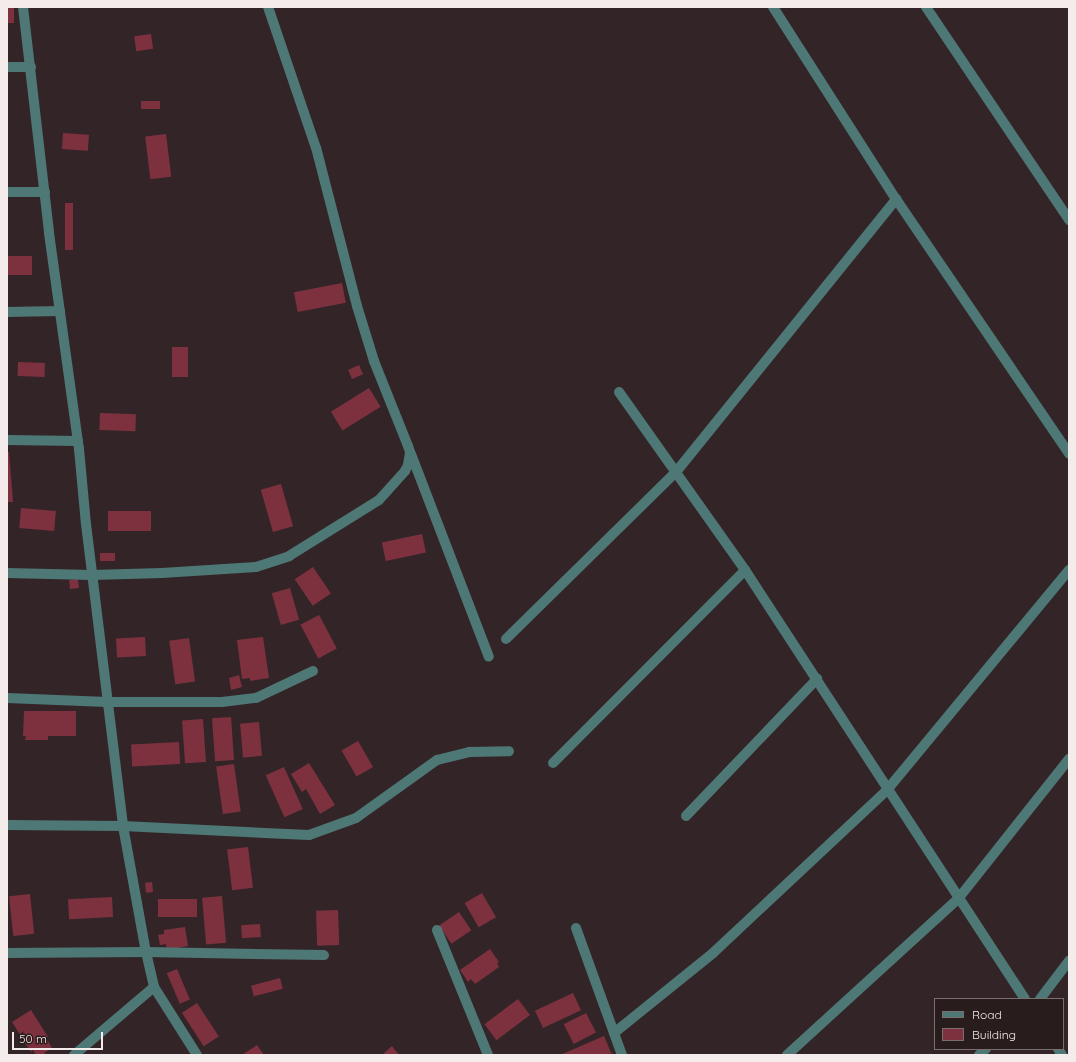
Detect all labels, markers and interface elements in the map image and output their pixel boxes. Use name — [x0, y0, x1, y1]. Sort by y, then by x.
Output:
legend — [934, 998, 1064, 1050]
text: Road — [972, 1007, 1002, 1022]
scale bar — [14, 1024, 105, 1050]
text: Building — [972, 1027, 1016, 1042]
text: 50 m — [19, 1031, 47, 1046]

